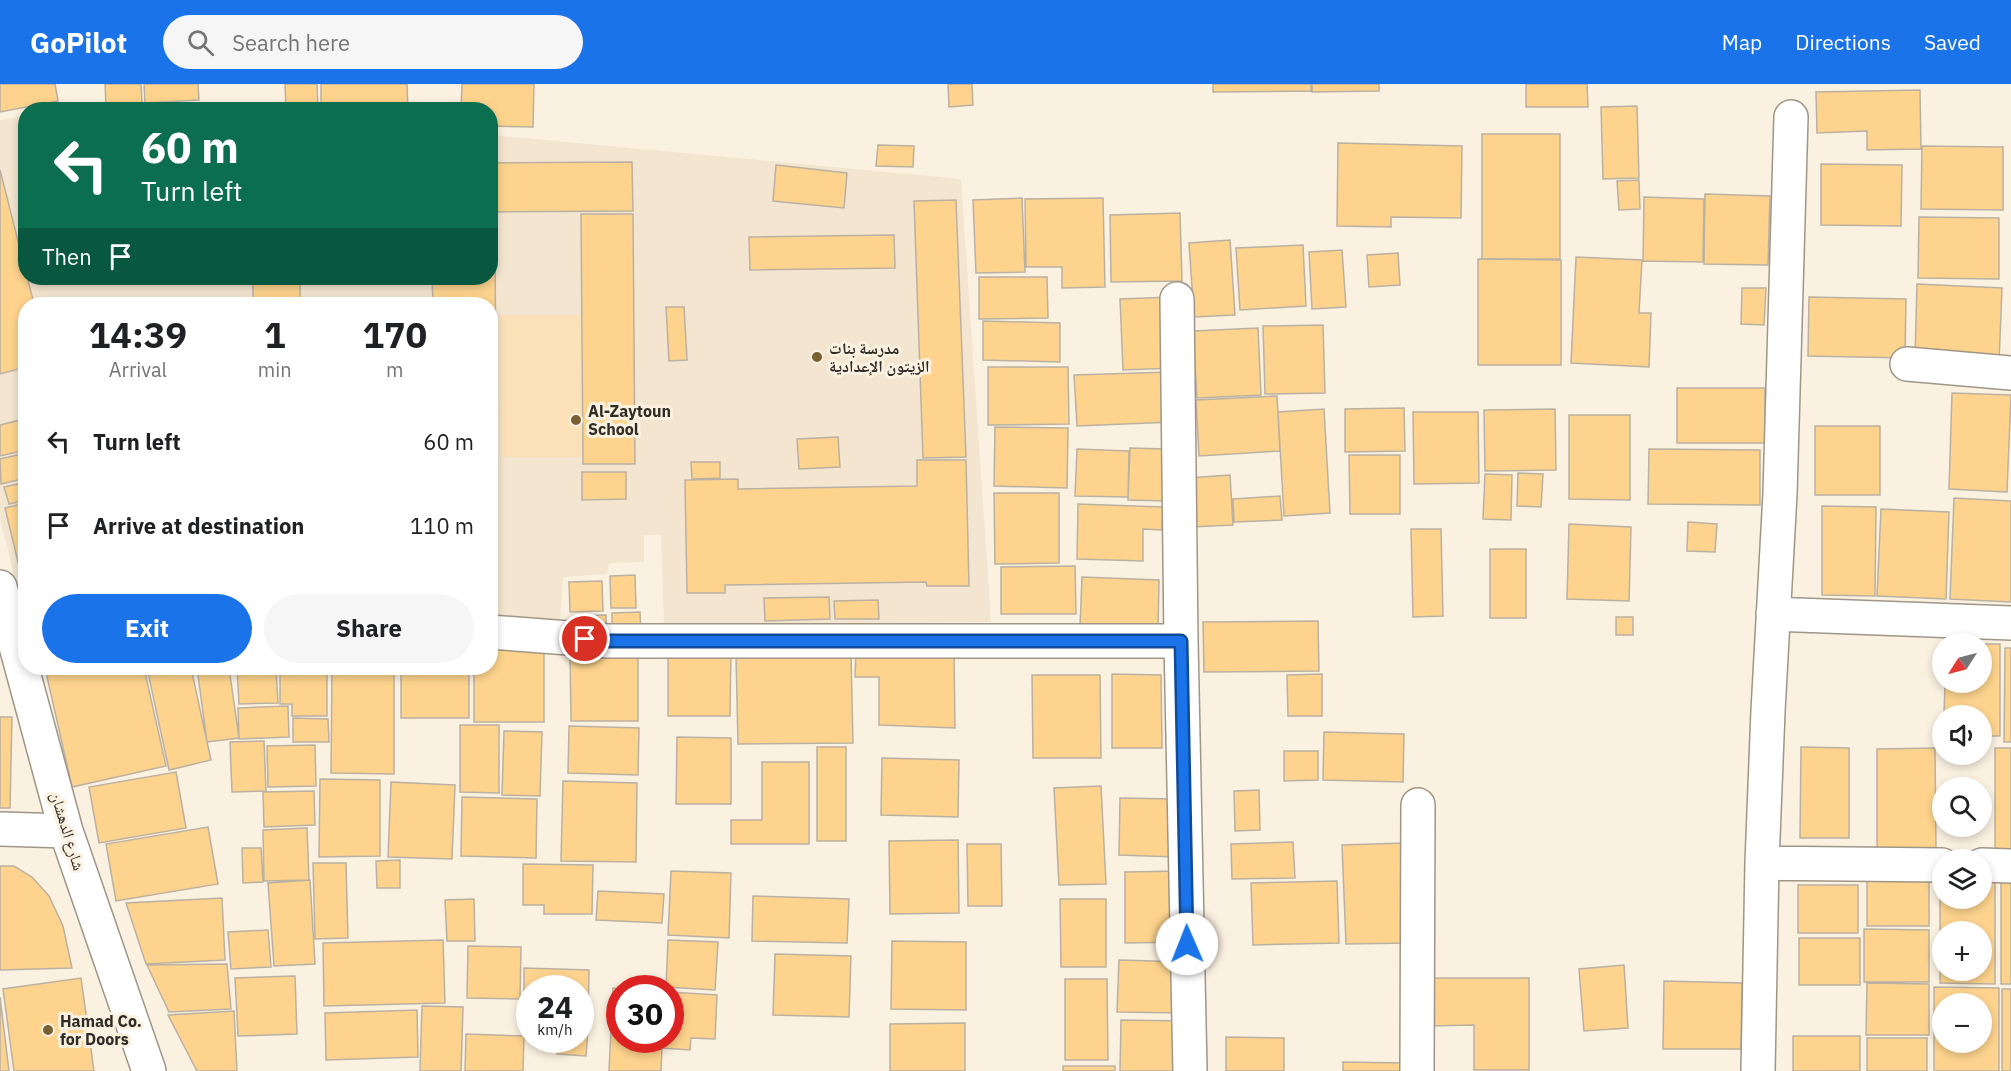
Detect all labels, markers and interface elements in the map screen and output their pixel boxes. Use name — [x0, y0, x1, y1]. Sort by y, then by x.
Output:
search box — [163, 15, 583, 69]
text: GoPilot — [30, 24, 127, 61]
icon: search — [184, 26, 217, 59]
text: Search here — [232, 28, 350, 57]
text: Map — [1722, 28, 1762, 56]
text: Directions — [1795, 28, 1891, 56]
text: Saved — [1924, 28, 1981, 56]
text: 60 m — [141, 120, 239, 175]
icon: left — [42, 126, 120, 204]
text: Turn left — [141, 173, 242, 208]
icon: arrive — [104, 240, 137, 273]
text: Then — [42, 242, 92, 271]
text: 14:39 — [89, 311, 187, 358]
text: 1 — [264, 311, 286, 358]
text: 170 — [362, 311, 427, 358]
place label: مدرسة بنات الزيتون الإعدادية — [829, 338, 930, 376]
marker: مدرسة بنات الزيتون الإعدادية — [810, 350, 824, 364]
text: Arrival — [109, 356, 167, 383]
text: min — [258, 356, 292, 383]
text: m — [386, 356, 404, 383]
place label: Al-Zaytoun School — [588, 401, 671, 439]
marker: Al-Zaytoun School — [569, 413, 583, 427]
icon: left — [42, 425, 75, 458]
text: Turn left — [93, 427, 181, 456]
text: 60 m — [423, 427, 474, 456]
icon: arrive — [42, 509, 75, 542]
text: Arrive at destination — [93, 511, 304, 540]
text: 110 m — [410, 511, 474, 540]
button: Exit — [42, 594, 252, 663]
button: Share — [264, 594, 474, 663]
pin — [559, 613, 610, 664]
icon: arrive — [568, 622, 601, 655]
north arrow — [1932, 633, 1992, 693]
map controls — [1932, 633, 1992, 1053]
button: sound — [1932, 705, 1992, 765]
button: search — [1932, 777, 1992, 837]
street label: شارع الدهشان — [46, 789, 89, 873]
button: layers — [1932, 849, 1992, 909]
position arrow — [1155, 912, 1219, 976]
button: + — [1932, 921, 1992, 981]
speed limit sign: 30 — [606, 975, 684, 1053]
text: 24 — [537, 987, 573, 1026]
button: − — [1932, 993, 1992, 1053]
place label: Hamad Co. for Doors — [60, 1011, 142, 1049]
text: km/h — [537, 1020, 573, 1039]
marker: Hamad Co. for Doors — [41, 1023, 55, 1037]

